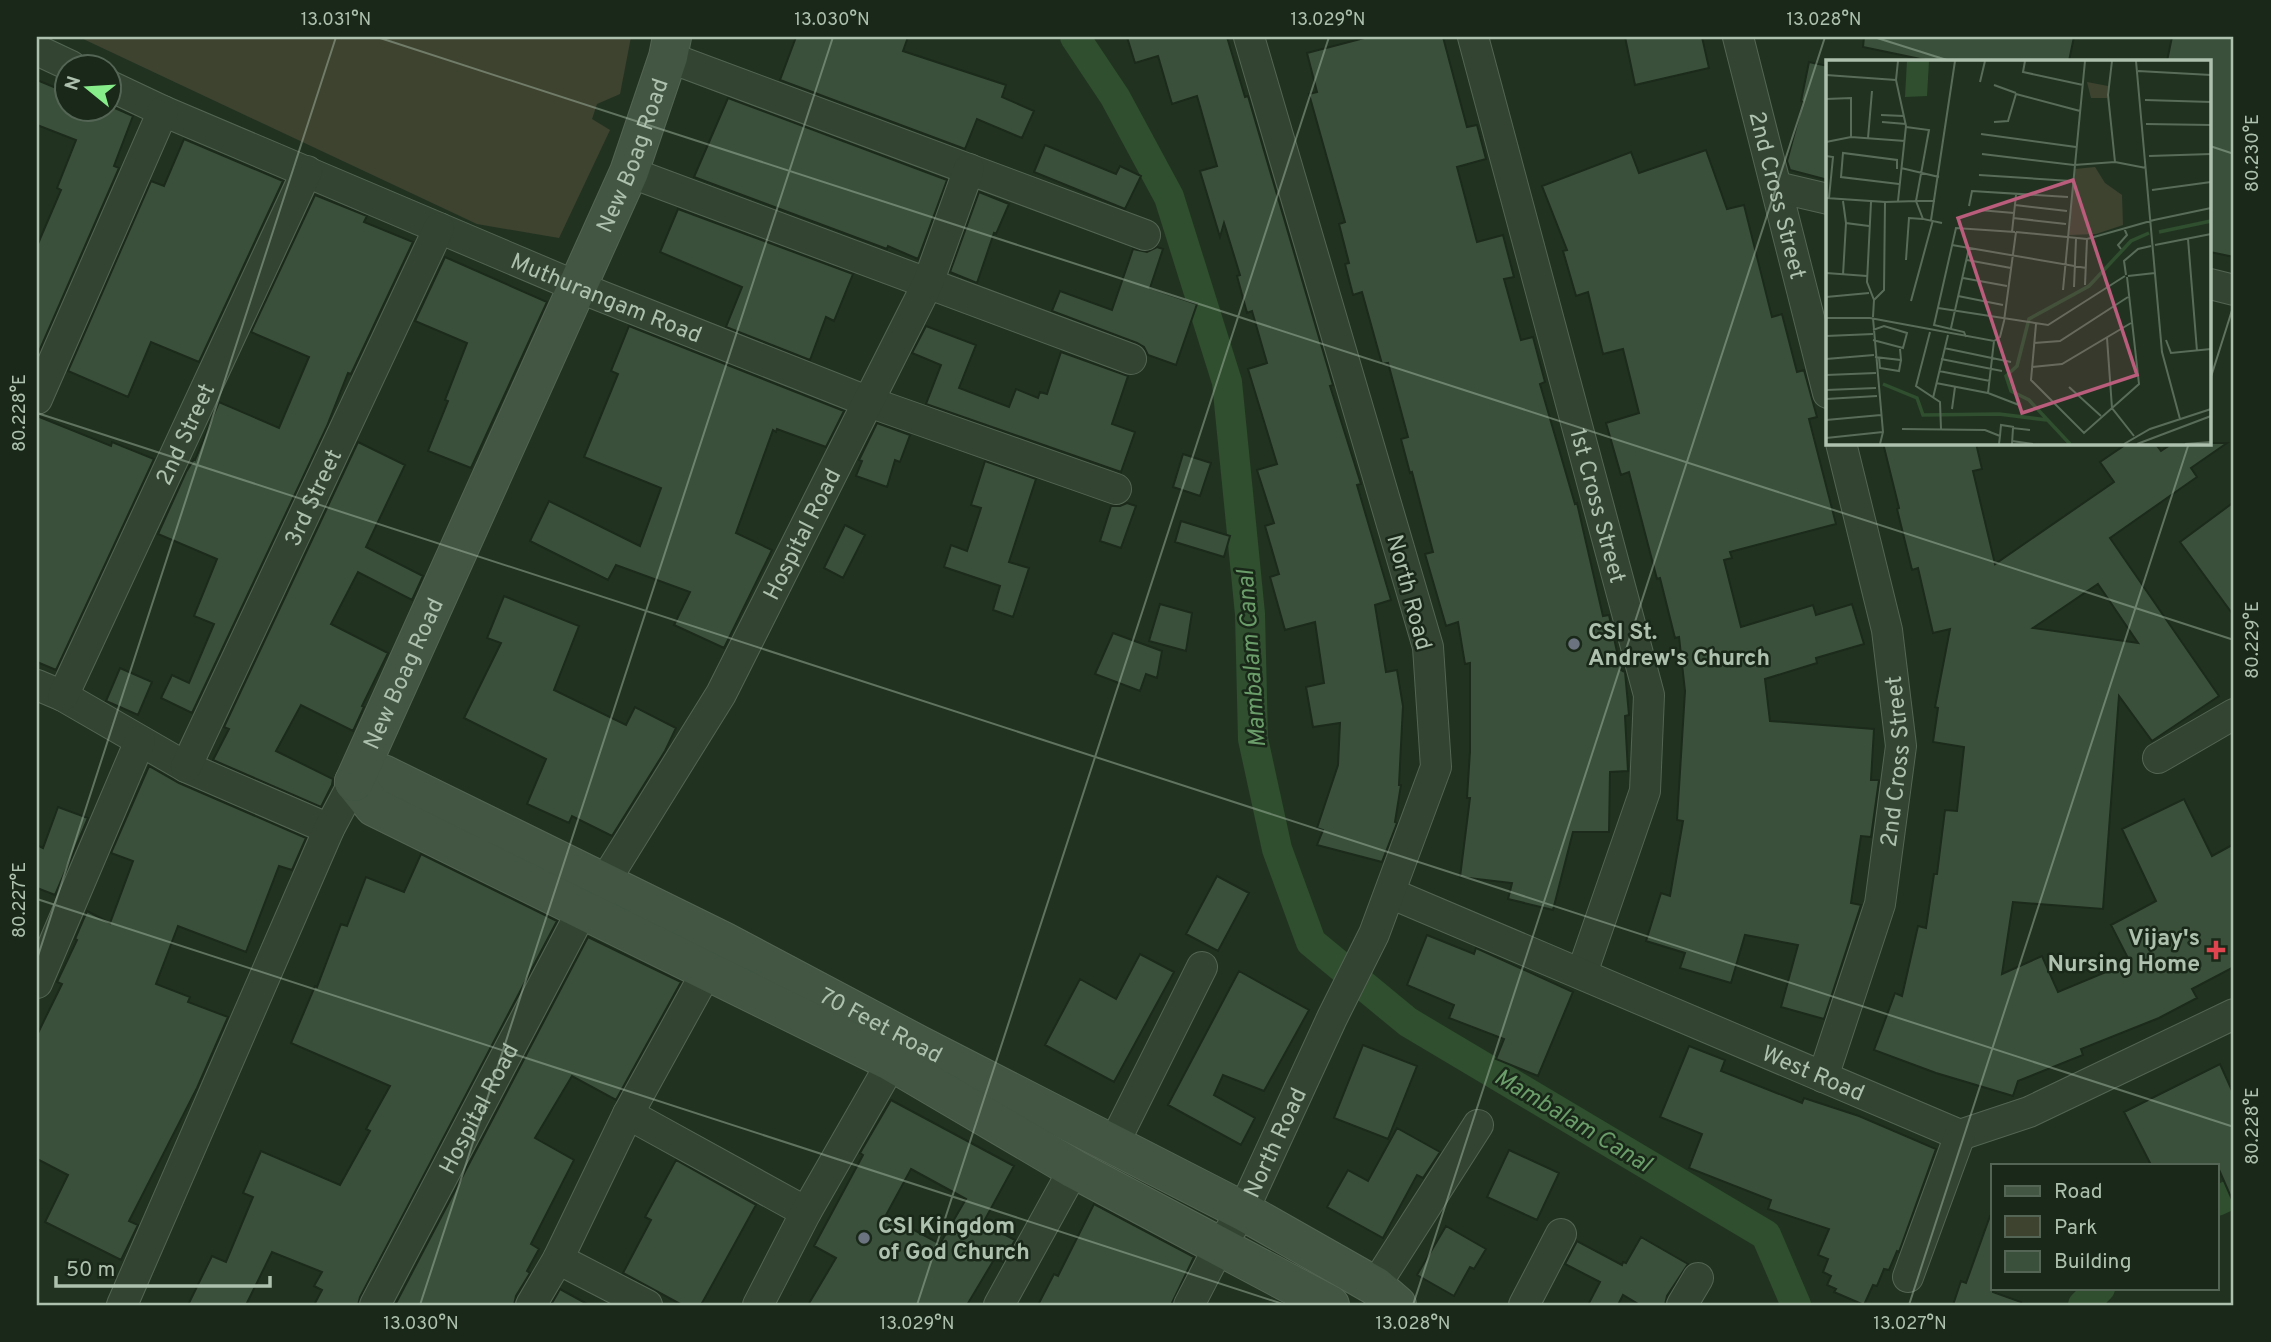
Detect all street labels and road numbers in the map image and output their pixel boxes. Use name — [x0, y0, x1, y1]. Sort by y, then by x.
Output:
street label: New Boag Road — [592, 75, 677, 238]
street label: 2nd Cross Street — [1740, 109, 1811, 283]
street label: Muthurangam Road — [506, 248, 705, 351]
street label: 2nd Street — [151, 379, 223, 491]
street label: 1st Cross Street — [1561, 426, 1630, 587]
street label: 3rd Street — [280, 445, 350, 552]
street label: Hospital Road — [759, 465, 849, 606]
street label: North Road — [1378, 532, 1437, 653]
street label: New Boag Road — [358, 594, 452, 755]
street label: 2nd Cross Street — [1876, 674, 1918, 849]
street label: 70 Feet Road — [814, 983, 946, 1071]
street label: Hospital Road — [434, 1039, 527, 1180]
street label: West Road — [1757, 1040, 1868, 1110]
street label: North Road — [1239, 1084, 1315, 1203]

